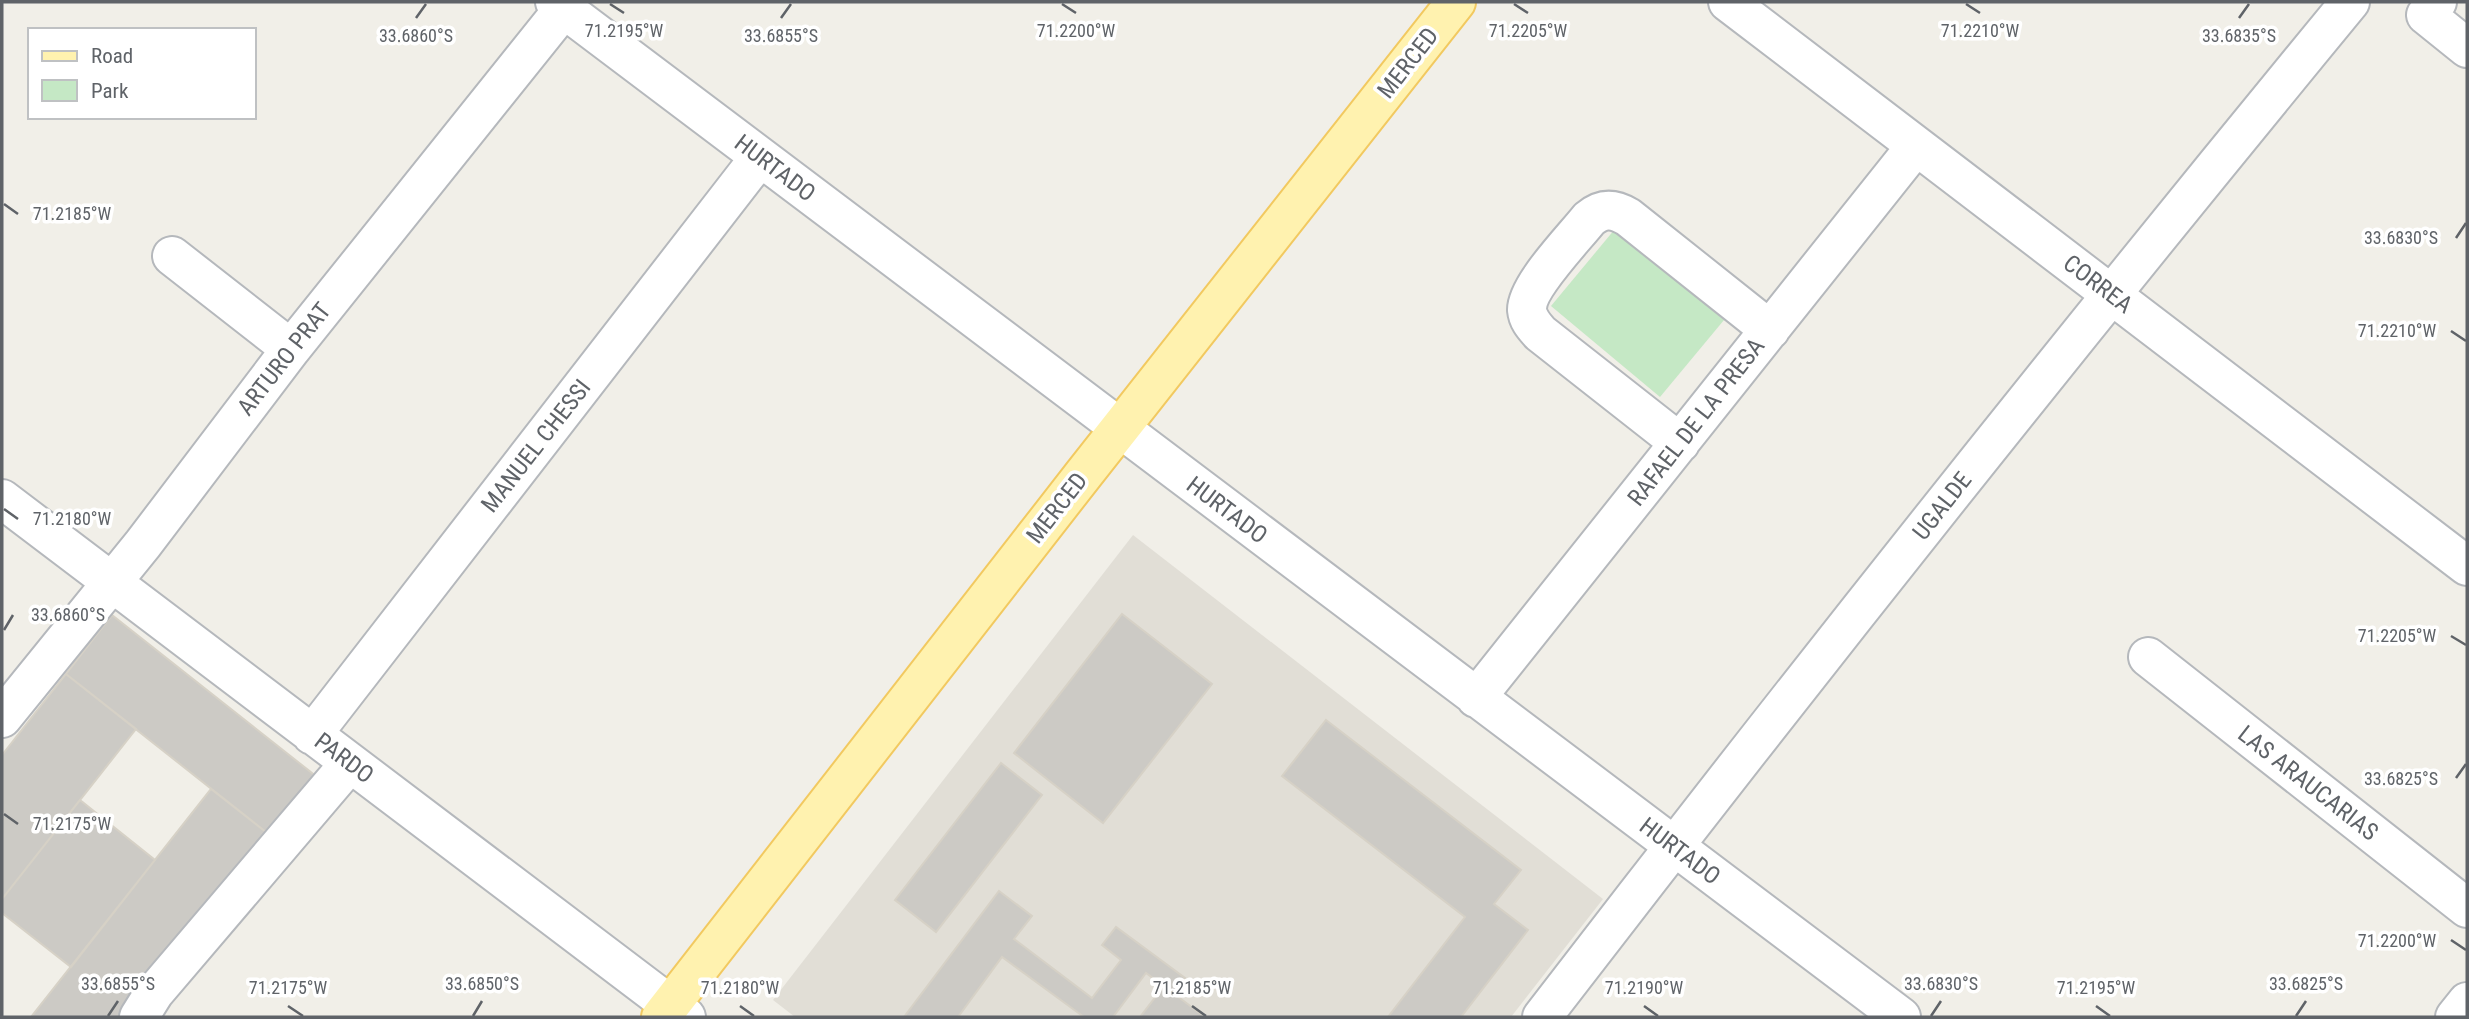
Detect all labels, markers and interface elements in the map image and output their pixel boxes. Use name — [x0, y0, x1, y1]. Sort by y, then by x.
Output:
text: 71.2195°W — [585, 20, 664, 41]
text: 71.2200°W — [1037, 20, 1116, 41]
text: 71.2205°W — [1489, 20, 1568, 41]
text: 71.2210°W — [1941, 20, 2020, 41]
street label: MERCED — [1372, 22, 1444, 104]
text: 33.6860°S — [379, 25, 453, 46]
text: 33.6855°S — [744, 25, 818, 46]
text: 33.6835°S — [2202, 25, 2276, 46]
legend — [28, 28, 256, 119]
text: Road — [91, 44, 133, 68]
text: Park — [91, 79, 129, 103]
street label: HURTADO — [729, 129, 821, 207]
text: 71.2185°W — [33, 203, 112, 224]
text: 33.6830°S — [2364, 227, 2438, 248]
street label: CORREA — [2058, 249, 2138, 319]
street label: ARTURO PRAT — [231, 297, 337, 421]
text: 71.2210°W — [2358, 320, 2437, 341]
street label: RAFAEL DE LA PRESA — [1622, 332, 1770, 511]
street label: MANUEL CHESSI — [476, 374, 596, 518]
street label: UGALDE — [1907, 466, 1977, 546]
street label: MERCED — [1021, 467, 1093, 549]
street label: HURTADO — [1181, 471, 1273, 549]
text: 71.2180°W — [33, 508, 112, 529]
text: 33.6860°S — [31, 604, 105, 625]
text: 71.2205°W — [2358, 625, 2437, 646]
street label: LAS ARAUCARIAS — [2232, 720, 2384, 846]
street label: PARDO — [309, 727, 379, 789]
text: 33.6825°S — [2364, 768, 2438, 789]
street label: HURTADO — [1634, 812, 1726, 890]
text: 71.2175°W — [33, 813, 112, 834]
text: 71.2200°W — [2358, 930, 2437, 951]
text: 33.6855°S — [81, 973, 155, 994]
text: 33.6850°S — [445, 973, 519, 994]
text: 33.6830°S — [1904, 973, 1978, 994]
text: 33.6825°S — [2269, 973, 2343, 994]
text: 71.2175°W — [249, 977, 328, 998]
text: 71.2180°W — [701, 977, 780, 998]
text: 71.2185°W — [1153, 977, 1232, 998]
text: 71.2190°W — [1605, 977, 1684, 998]
text: 71.2195°W — [2057, 977, 2136, 998]

